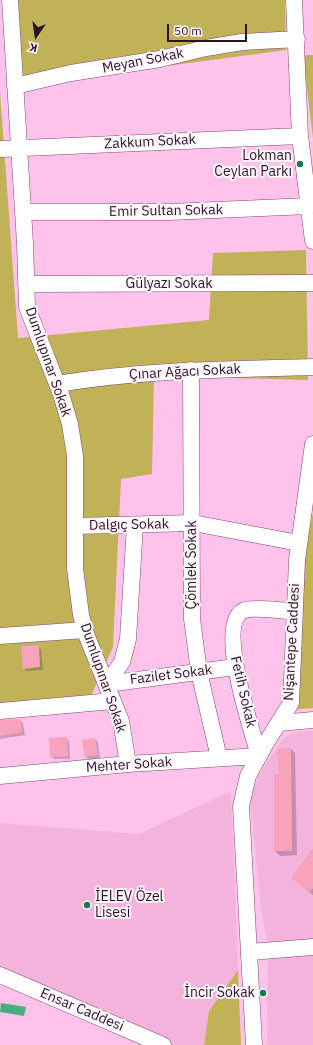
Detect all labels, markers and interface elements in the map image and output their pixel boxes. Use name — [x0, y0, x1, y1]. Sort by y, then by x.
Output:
north arrow — [16, 16, 56, 56]
scale bar — [169, 16, 249, 42]
text: 50 m — [174, 23, 202, 38]
text: K — [28, 40, 39, 55]
street label: Meyan Sokak — [101, 45, 185, 77]
street label: Zakkum Sokak — [104, 131, 196, 153]
place label: Lokman Ceylan Parkı — [214, 148, 292, 180]
marker: Lokman Ceylan Parkı — [295, 159, 305, 169]
street label: Emir Sultan Sokak — [109, 202, 223, 220]
street label: Gülyazı Sokak — [125, 276, 213, 292]
street label: Dumlupınar Sokak — [21, 305, 75, 419]
street label: Çınar Ağacı Sokak — [129, 361, 241, 383]
street label: Dalgıç Sokak — [89, 516, 169, 534]
street label: Çömlek Sokak — [184, 520, 200, 610]
street label: Nişantepe Caddesi — [281, 583, 303, 701]
street label: Dumlupınar Sokak — [76, 621, 130, 735]
street label: Fetih Sokak — [227, 655, 259, 729]
street label: Fazilet Sokak — [129, 662, 213, 688]
street label: Mehter Sokak — [85, 754, 173, 776]
place label: İELEV Özel Lisesi — [95, 889, 163, 922]
marker: İELEV Özel Lisesi — [82, 900, 92, 910]
street label: Ensar Caddesi — [38, 985, 126, 1035]
place label: İncir Sokak — [184, 985, 255, 1001]
marker: İncir Sokak — [258, 988, 268, 998]

